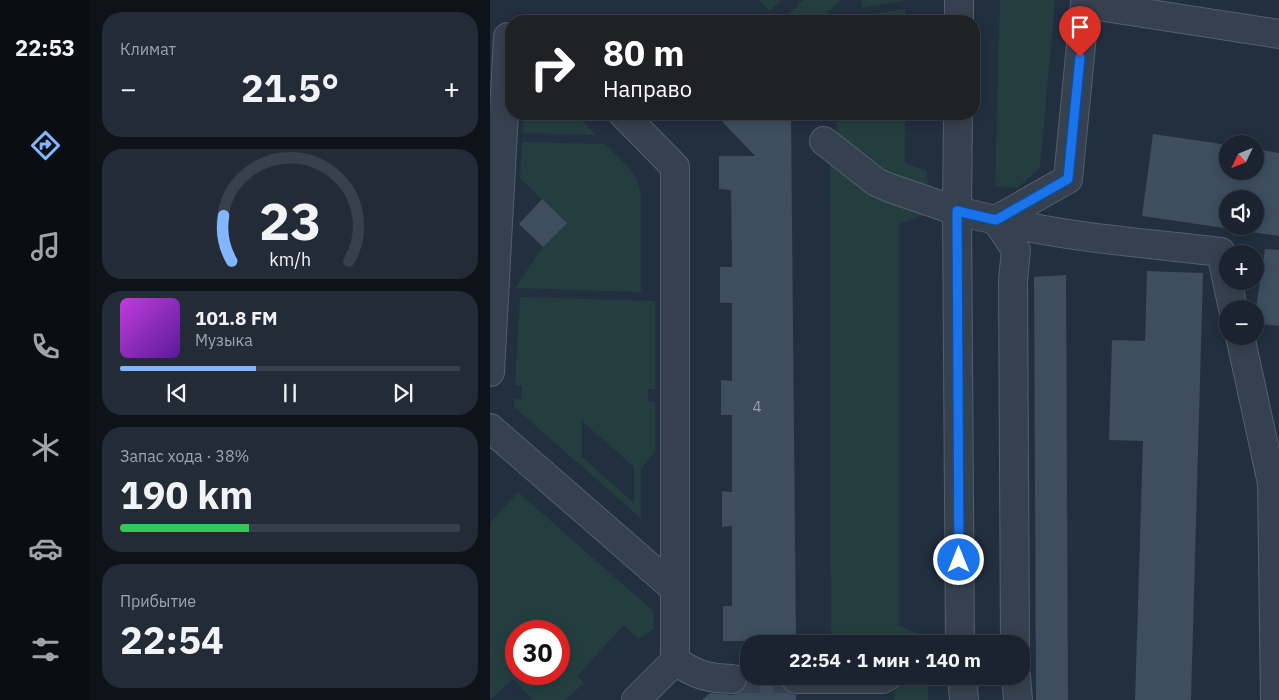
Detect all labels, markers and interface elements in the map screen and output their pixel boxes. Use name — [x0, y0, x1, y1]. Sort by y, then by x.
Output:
pin — [1059, 6, 1101, 57]
icon: arrive — [1066, 13, 1094, 41]
text: 80 m — [603, 30, 685, 76]
text: 22:53 — [15, 33, 75, 62]
icon: right — [520, 35, 585, 100]
text: Климат — [120, 39, 176, 59]
text: 21.5° — [241, 63, 339, 112]
text: − — [120, 70, 137, 107]
text: + — [443, 70, 460, 107]
text: Направо — [603, 74, 692, 103]
icon: directions — [28, 128, 63, 163]
north arrow — [1219, 135, 1264, 180]
map controls — [1219, 135, 1264, 345]
text: 23 — [259, 187, 321, 254]
button: sound — [1219, 190, 1264, 235]
icon: music — [28, 229, 63, 264]
button: + — [1219, 245, 1264, 290]
text: km/h — [269, 248, 311, 271]
button: − — [1219, 300, 1264, 345]
text: 101.8 FM — [195, 306, 278, 330]
icon: phone — [28, 329, 63, 364]
text: Музыка — [195, 330, 253, 350]
icon: previous — [163, 379, 191, 407]
icon: pause — [276, 379, 304, 407]
icon: next — [389, 379, 417, 407]
house number: 4 — [752, 397, 762, 416]
icon: climate — [28, 430, 63, 465]
text: Запас хода · 38% — [120, 446, 249, 466]
text: 190 km — [120, 470, 253, 519]
icon: car — [28, 531, 63, 566]
position arrow — [932, 533, 984, 585]
text: Прибытие — [120, 591, 196, 611]
text: 22:54 — [120, 615, 224, 664]
speed limit sign: 30 — [505, 620, 570, 685]
icon: filters — [28, 632, 63, 667]
text: 22:54 · 1 мин · 140 m — [789, 648, 981, 672]

